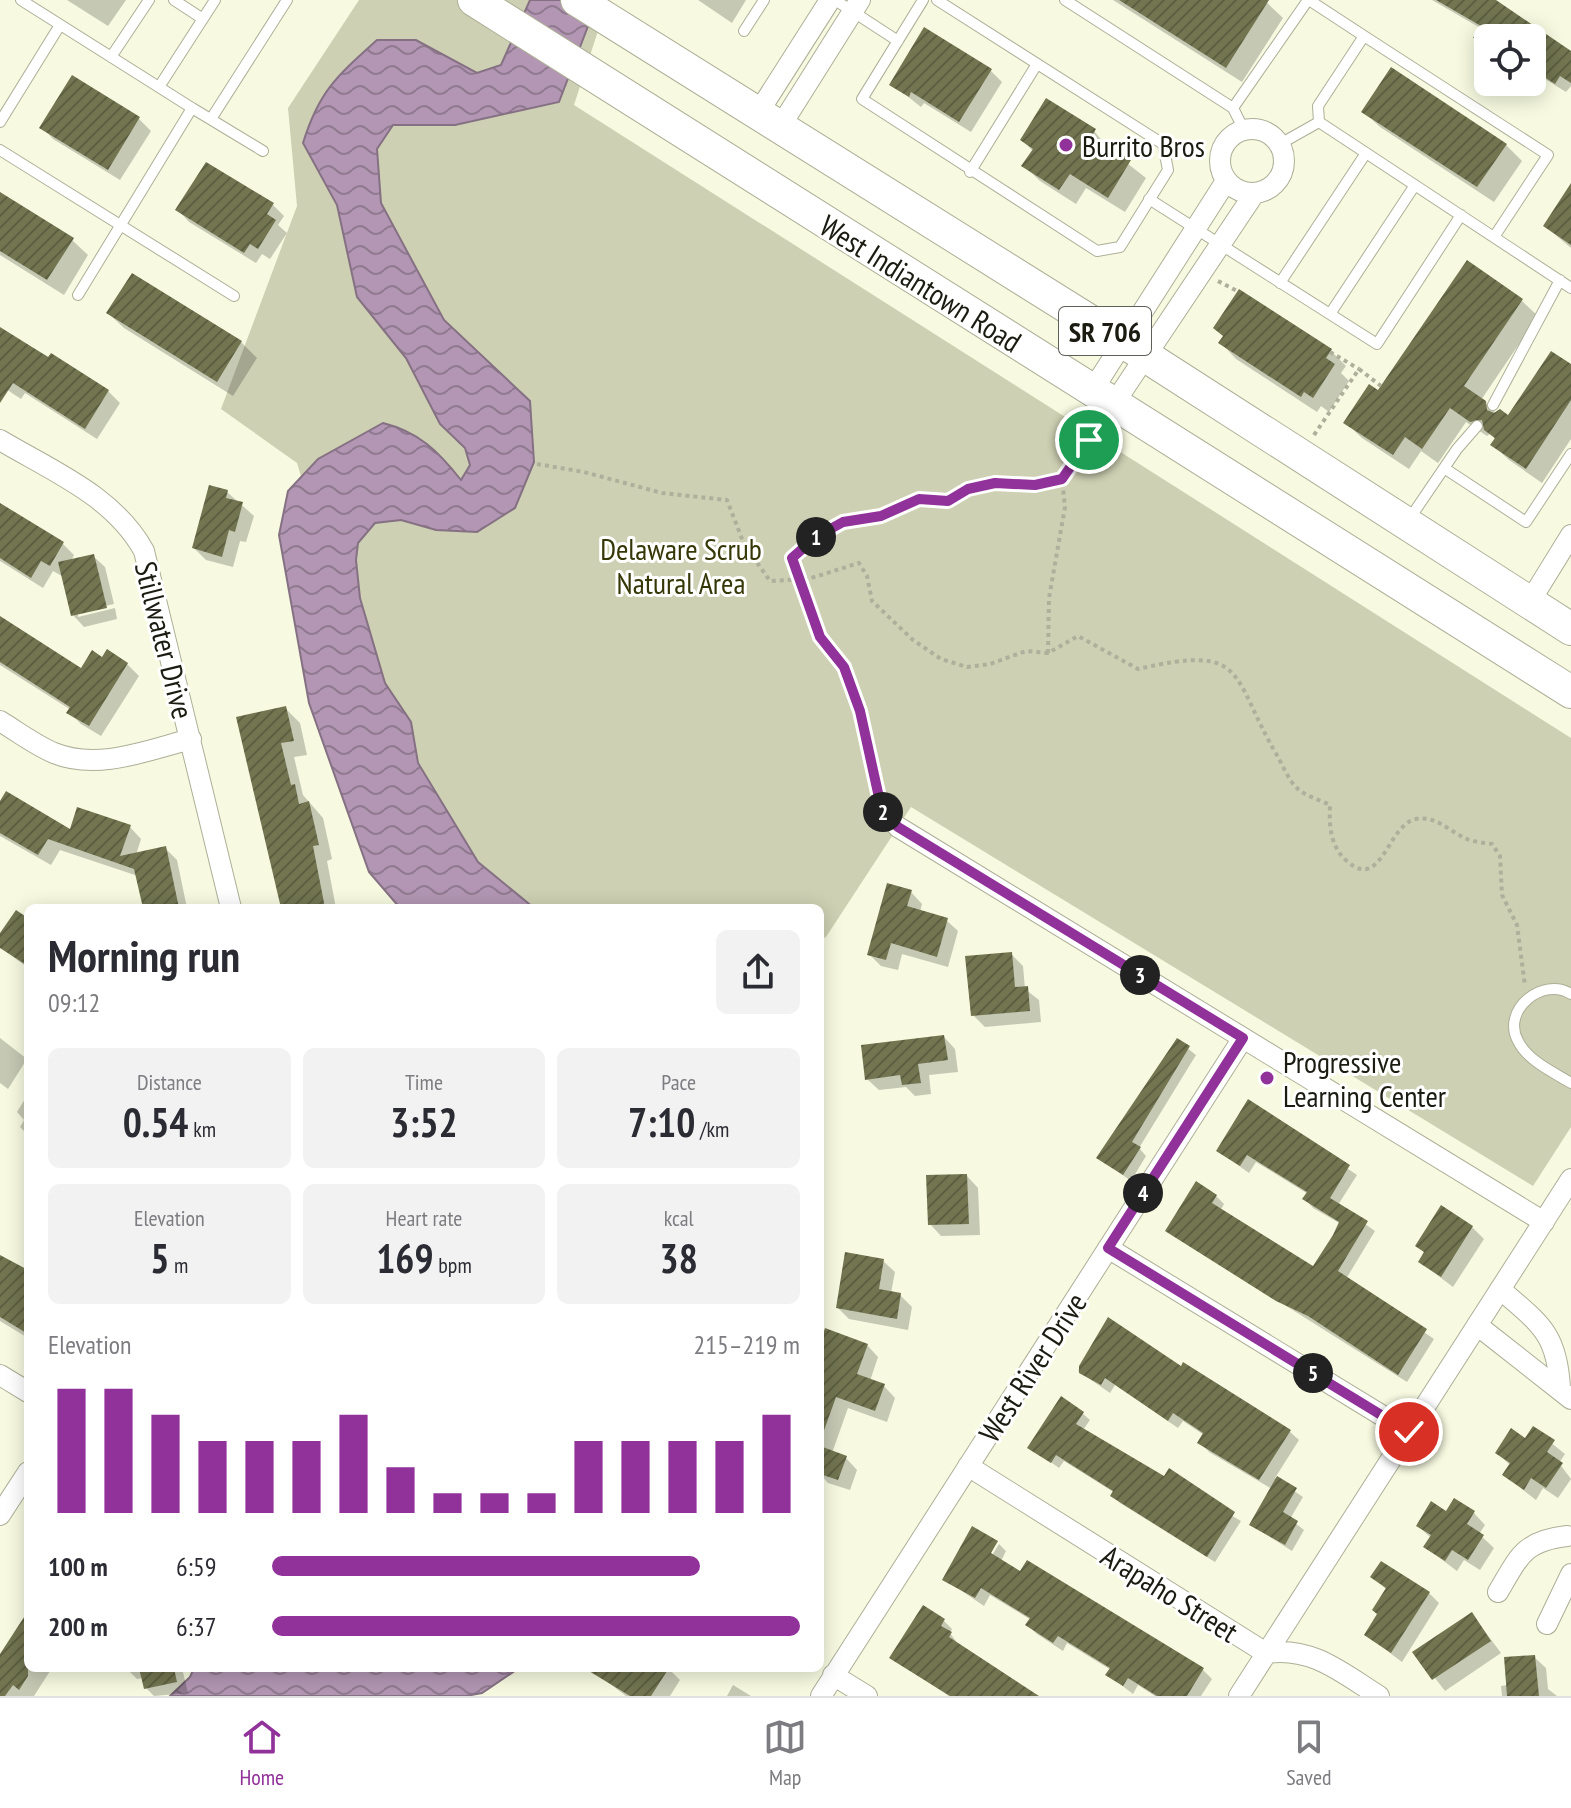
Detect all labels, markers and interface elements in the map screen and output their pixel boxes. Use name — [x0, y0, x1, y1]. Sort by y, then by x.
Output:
map controls — [1474, 24, 1546, 96]
button: locate — [1474, 24, 1546, 96]
place label: Burrito Bros — [1082, 126, 1205, 165]
marker: Burrito Bros — [1057, 136, 1075, 154]
street label: West Indiantown Road — [813, 205, 1029, 361]
road number: SR 706 — [1059, 307, 1151, 355]
pin — [1055, 406, 1123, 474]
icon: arrive — [1067, 418, 1111, 462]
pin: 1 — [796, 517, 836, 557]
text: 1 — [811, 523, 821, 551]
park label: Delaware Scrub Natural Area — [600, 529, 762, 602]
street label: Stillwater Drive — [127, 557, 203, 723]
pin: 2 — [863, 792, 903, 832]
text: 2 — [878, 798, 888, 826]
text: Morning run — [48, 927, 240, 984]
button: share — [716, 930, 800, 1014]
pin: 3 — [1120, 955, 1160, 995]
text: 3 — [1135, 961, 1145, 989]
text: 09:12 — [48, 986, 100, 1019]
place label: Progressive Learning Center — [1283, 1042, 1447, 1115]
text: Distance — [137, 1068, 202, 1096]
text: Time — [405, 1068, 443, 1096]
text: Pace — [661, 1068, 696, 1096]
marker: Progressive Learning Center — [1258, 1069, 1276, 1087]
text: 0.54 — [123, 1096, 188, 1148]
text: 3:52 — [390, 1096, 458, 1148]
text: 7:10 — [628, 1096, 695, 1148]
text: km — [188, 1115, 216, 1143]
text: /km — [695, 1115, 729, 1143]
pin: 4 — [1123, 1173, 1163, 1213]
text: 4 — [1138, 1179, 1148, 1207]
text: Elevation — [134, 1204, 205, 1232]
text: Heart rate — [386, 1204, 462, 1232]
text: kcal — [664, 1204, 694, 1232]
text: 5 — [150, 1232, 169, 1284]
text: 169 — [376, 1232, 434, 1284]
text: 38 — [660, 1232, 698, 1284]
text: m — [169, 1251, 188, 1279]
text: bpm — [434, 1251, 472, 1279]
street label: West River Drive — [969, 1285, 1095, 1449]
text: Elevation — [48, 1328, 131, 1361]
text: 215–219 m — [694, 1328, 800, 1361]
pin: 5 — [1293, 1353, 1333, 1393]
text: 5 — [1308, 1359, 1318, 1387]
pin — [1375, 1398, 1443, 1466]
icon: check — [1387, 1410, 1431, 1454]
street label: Arapaho Street — [1094, 1536, 1246, 1651]
text: 100 m — [48, 1550, 108, 1583]
text: 6:59 — [176, 1550, 216, 1583]
text: 200 m — [48, 1610, 108, 1643]
text: 6:37 — [176, 1610, 216, 1643]
tab: Home — [239, 1715, 284, 1791]
tab: Map — [763, 1715, 807, 1791]
tab: Saved — [1286, 1715, 1332, 1791]

